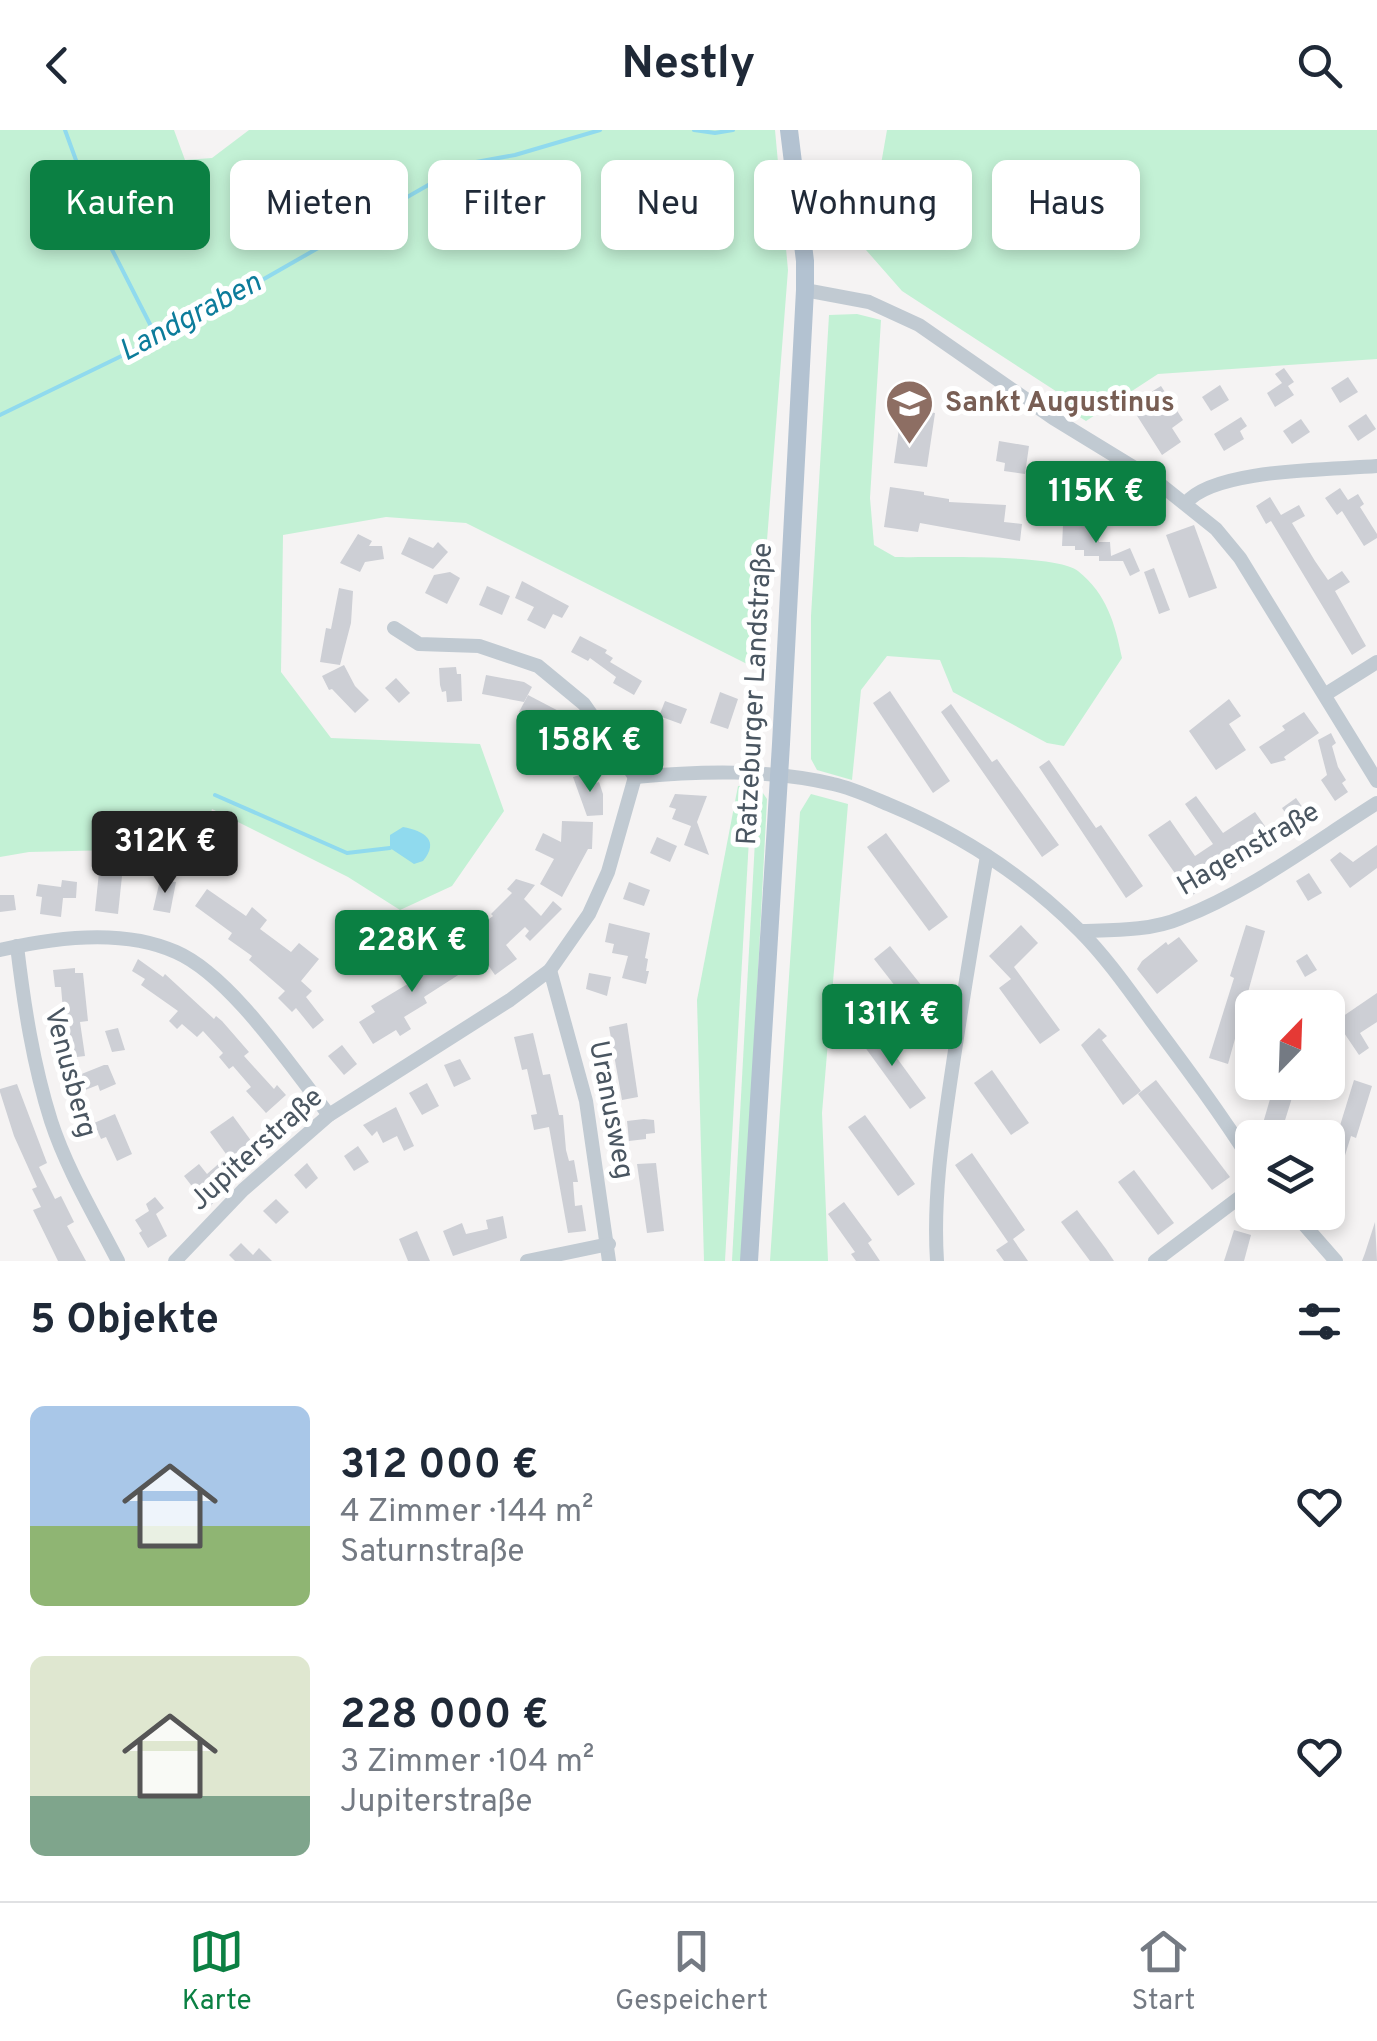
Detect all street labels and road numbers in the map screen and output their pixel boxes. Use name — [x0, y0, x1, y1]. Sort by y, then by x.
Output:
street label: Ratzeburger Landstraße — [730, 542, 782, 846]
street label: Hagenstraße — [1171, 795, 1327, 905]
street label: Venusberg — [34, 1004, 104, 1142]
street label: Uranusweg — [579, 1038, 641, 1182]
street label: Jupiterstraße — [182, 1080, 332, 1220]

